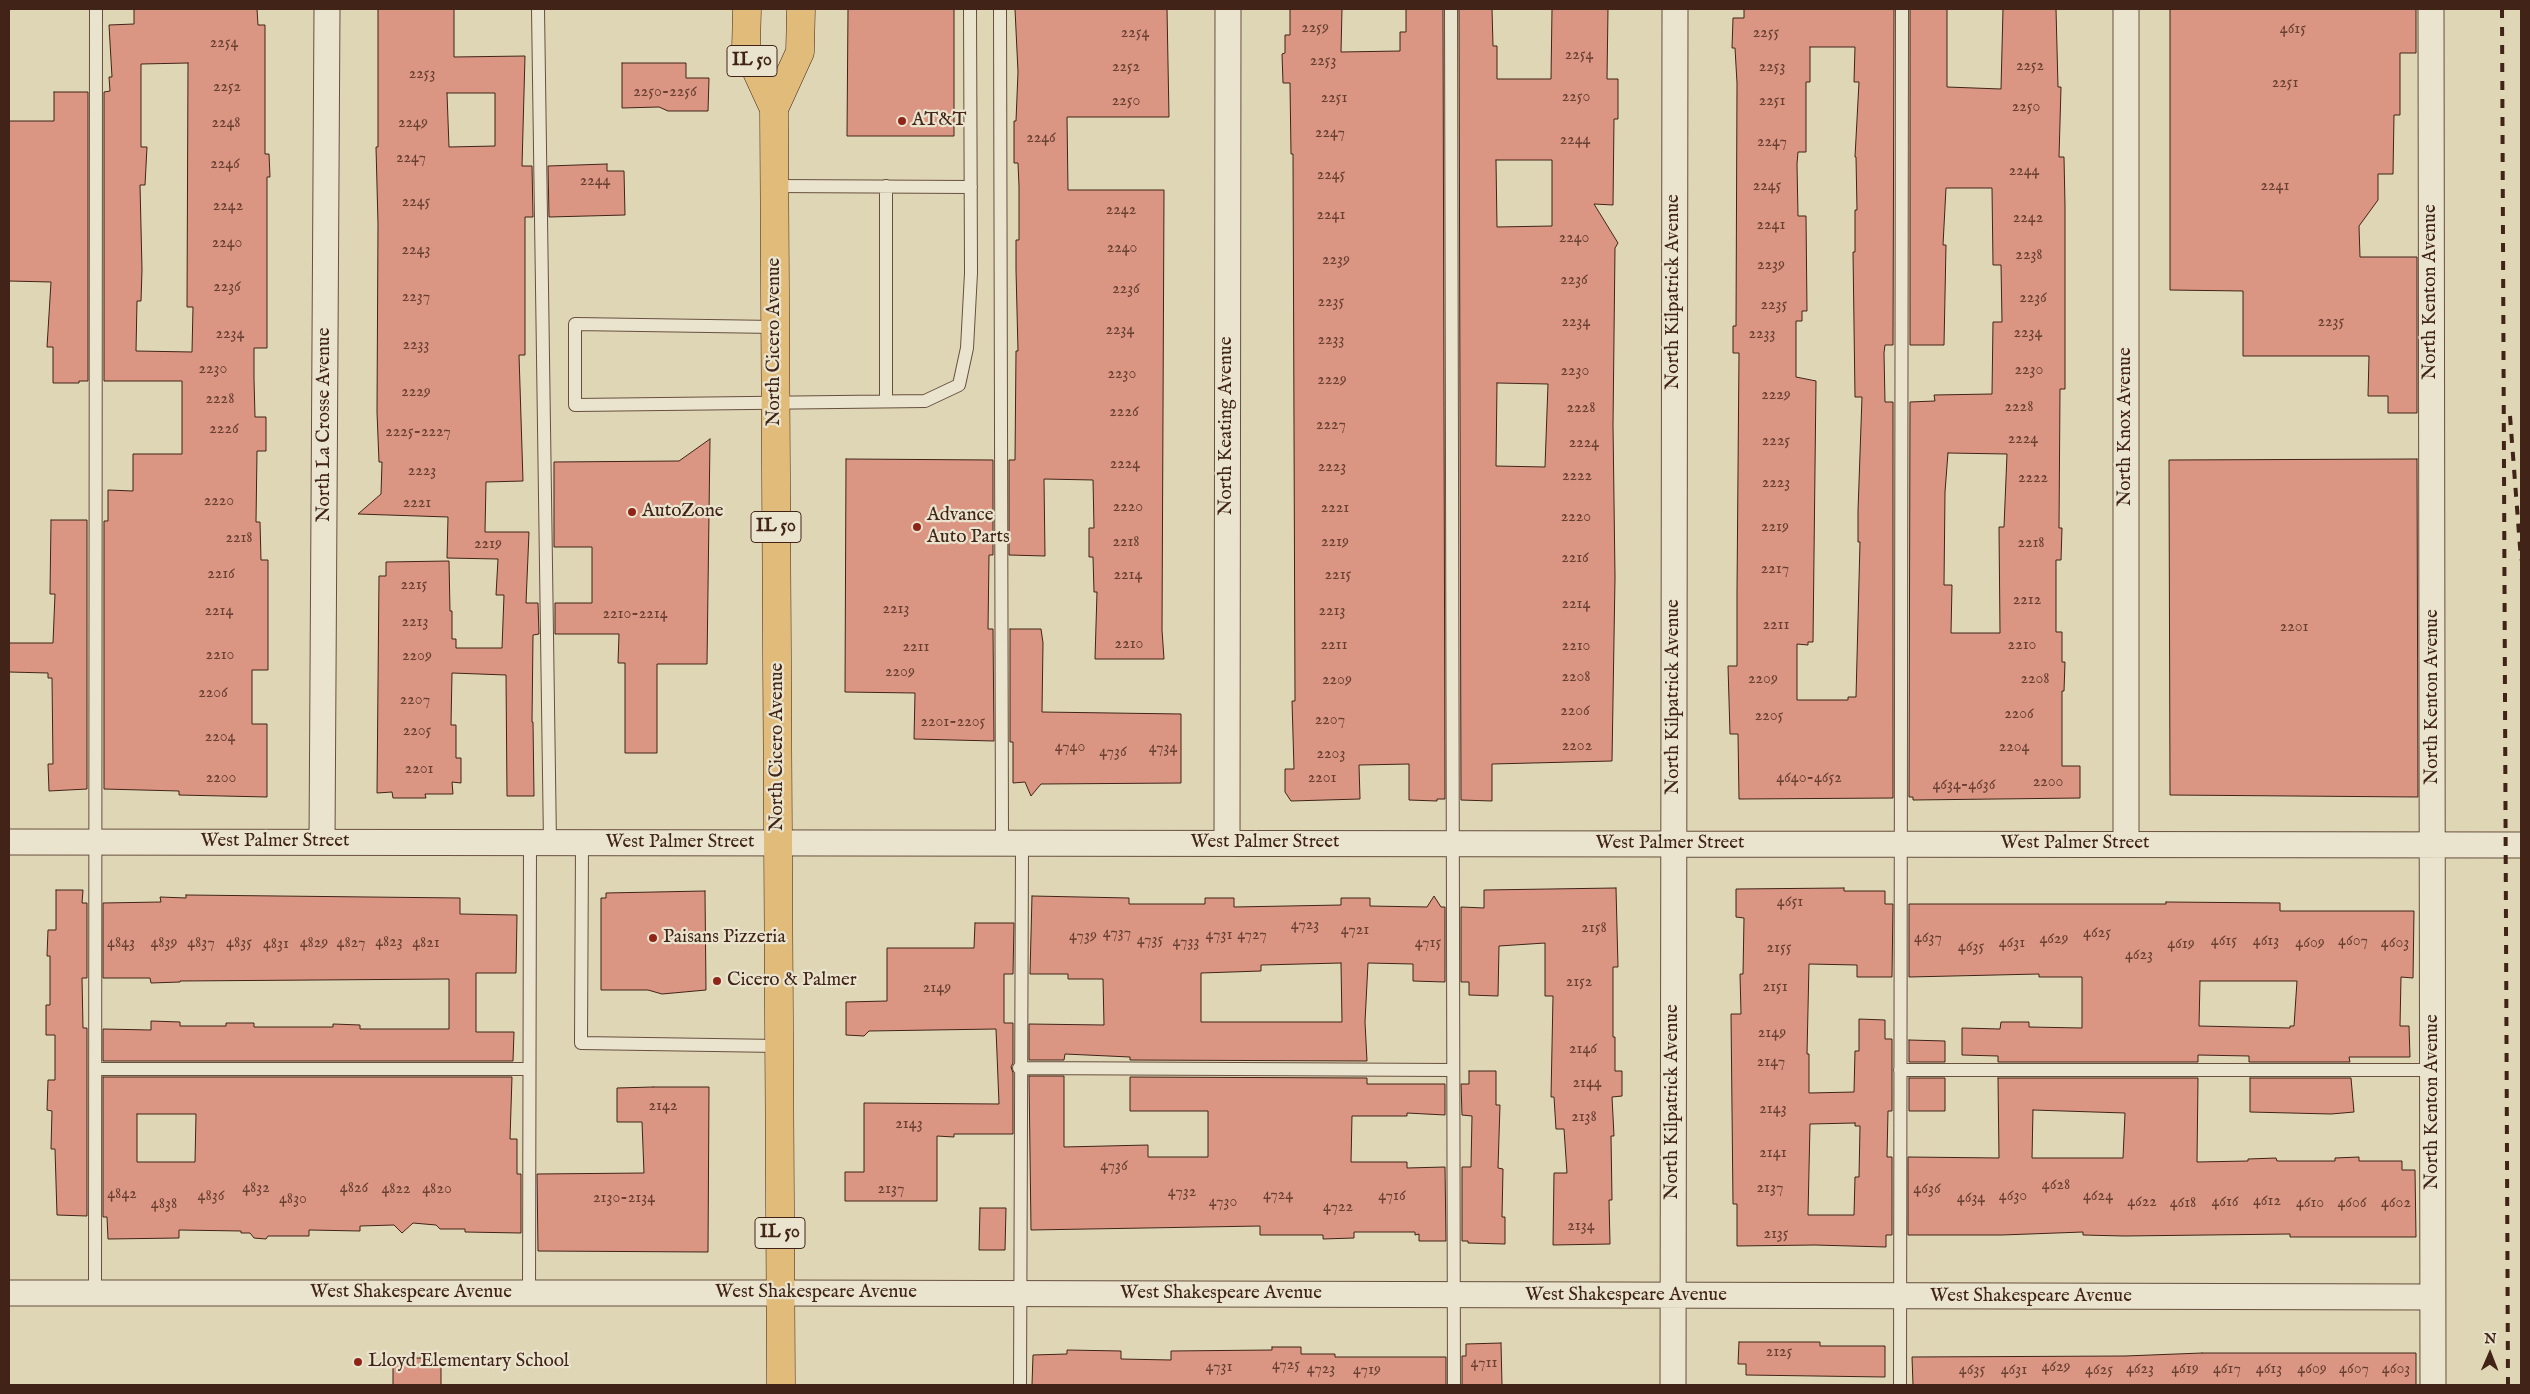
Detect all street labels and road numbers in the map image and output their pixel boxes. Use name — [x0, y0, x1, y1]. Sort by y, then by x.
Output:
road number: IL 50 — [727, 46, 777, 76]
street label: North Kilpatrick Avenue — [1663, 194, 1685, 390]
street label: North Kenton Avenue — [2420, 204, 2442, 380]
street label: North Cicero Avenue — [764, 258, 786, 426]
street label: North La Crosse Avenue — [314, 328, 336, 522]
street label: North Keating Avenue — [1216, 337, 1238, 515]
street label: North Knox Avenue — [2115, 347, 2137, 507]
road number: IL 50 — [751, 512, 801, 542]
street label: North Kilpatrick Avenue — [1663, 599, 1685, 795]
street label: North Kenton Avenue — [2422, 609, 2444, 785]
street label: North Cicero Avenue — [767, 663, 789, 831]
street label: West Palmer Street — [200, 831, 350, 853]
street label: West Palmer Street — [605, 832, 755, 854]
street label: West Palmer Street — [1190, 832, 1340, 854]
street label: West Palmer Street — [1595, 833, 1745, 855]
street label: West Palmer Street — [2000, 833, 2150, 855]
street label: North Kilpatrick Avenue — [1662, 1004, 1684, 1200]
street label: North Kenton Avenue — [2422, 1014, 2444, 1190]
road number: IL 50 — [755, 1218, 805, 1248]
street label: West Shakespeare Avenue — [310, 1282, 512, 1304]
street label: West Shakespeare Avenue — [715, 1282, 917, 1304]
street label: West Shakespeare Avenue — [1120, 1283, 1322, 1305]
street label: West Shakespeare Avenue — [1525, 1285, 1727, 1307]
street label: West Shakespeare Avenue — [1930, 1286, 2132, 1308]

